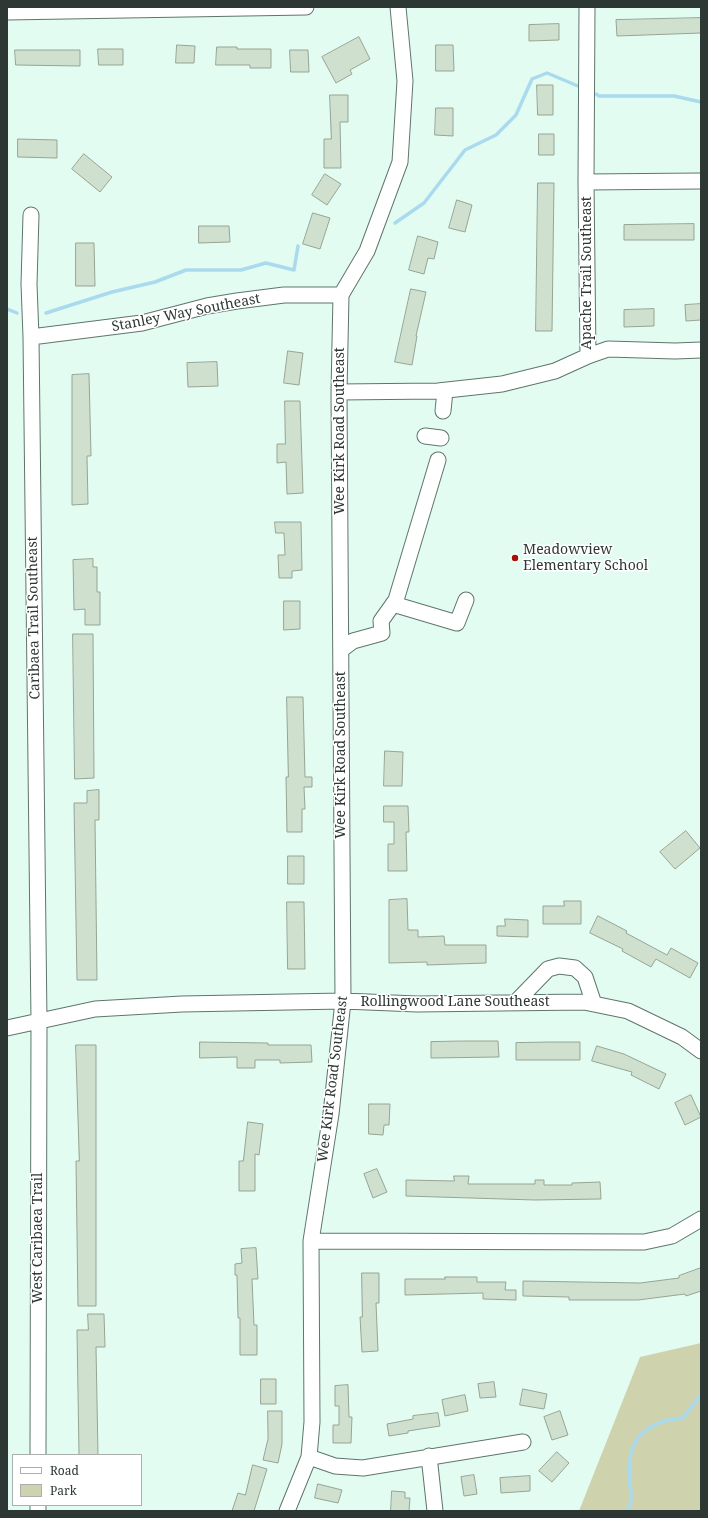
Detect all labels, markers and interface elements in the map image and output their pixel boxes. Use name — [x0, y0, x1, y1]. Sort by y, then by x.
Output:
street label: Apache Trail Southeast — [579, 196, 595, 350]
street label: Stanley Way Southeast — [110, 290, 262, 336]
street label: Wee Kirk Road Southeast — [332, 347, 348, 515]
street label: Caribaea Trail Southeast — [24, 536, 44, 700]
place label: Meadowview Elementary School — [523, 542, 648, 574]
marker: Meadowview Elementary School — [510, 553, 520, 563]
street label: Wee Kirk Road Southeast — [333, 671, 349, 839]
street label: Rollingwood Lane Southeast — [360, 994, 550, 1010]
street label: Wee Kirk Road Southeast — [314, 995, 352, 1163]
street label: West Caribaea Trail — [30, 1173, 46, 1303]
legend — [12, 1454, 142, 1506]
text: Road — [50, 1462, 79, 1479]
text: Park — [50, 1482, 77, 1499]

